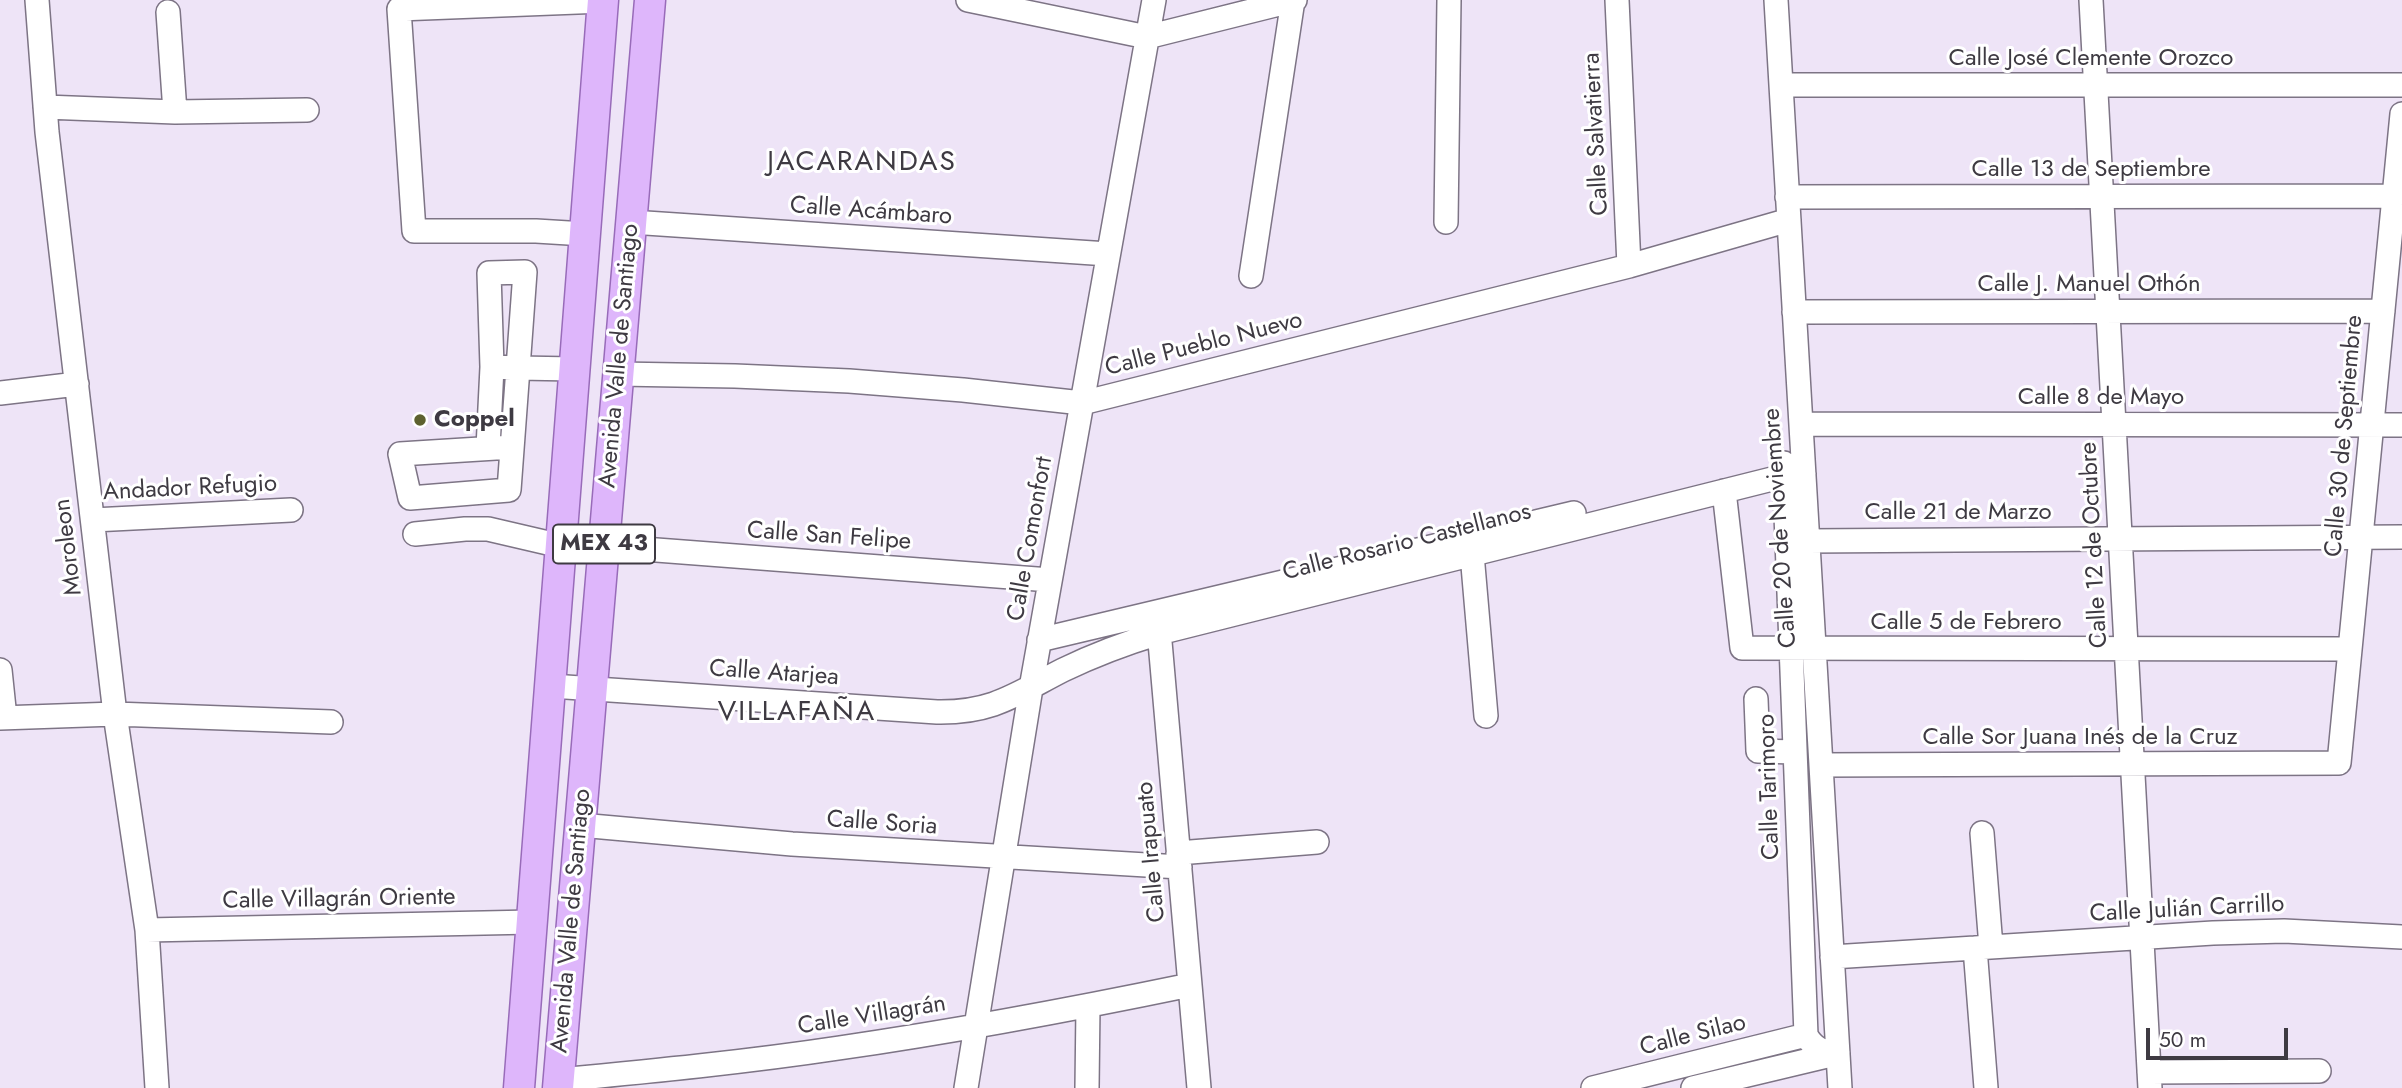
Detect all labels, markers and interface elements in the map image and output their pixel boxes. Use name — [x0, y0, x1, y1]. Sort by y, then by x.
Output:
street label: Calle José Clemente Orozco — [1949, 45, 2233, 73]
street label: Calle Salvatierra — [1578, 52, 1616, 216]
district label: JACARANDAS — [769, 146, 955, 180]
street label: Calle 13 de Septiembre — [1971, 156, 2211, 184]
street label: Calle Acámbaro — [789, 192, 953, 232]
street label: Avenida Valle de Santiago — [594, 223, 646, 489]
street label: Calle J. Manuel Othón — [1977, 271, 2201, 299]
street label: Calle Pueblo Nuevo — [1102, 307, 1306, 383]
street label: Calle 30 de Septiembre — [2320, 314, 2370, 558]
street label: Calle 8 de Mayo — [2018, 384, 2184, 412]
place label: Coppel — [434, 406, 515, 434]
street label: Calle 20 de Noviembre — [1758, 407, 1804, 649]
marker: Coppel — [412, 412, 428, 428]
street label: Calle 12 de Octubre — [2075, 441, 2115, 649]
street label: Calle Comonfort — [1002, 455, 1060, 623]
street label: Andador Refugio — [102, 470, 278, 508]
street label: Moroleon — [49, 497, 89, 597]
street label: Calle Rosario Castellanos — [1280, 498, 1534, 588]
street label: Calle 21 de Marzo — [1864, 499, 2052, 527]
street label: Calle San Felipe — [746, 517, 912, 557]
road number: MEX 43 — [553, 524, 655, 564]
street label: Calle 5 de Febrero — [1870, 609, 2062, 637]
street label: Calle Atarjea — [708, 655, 840, 693]
district label: VILLAFAÑA — [719, 696, 875, 730]
street label: Calle Tarimoro — [1753, 713, 1787, 861]
street label: Calle Sor Juana Inés de la Cruz — [1922, 724, 2238, 752]
street label: Calle Irapuato — [1132, 781, 1172, 923]
street label: Avenida Valle de Santiago — [546, 788, 598, 1054]
street label: Calle Soria — [826, 806, 938, 842]
street label: Calle Villagrán Oriente — [222, 884, 456, 916]
street label: Calle Julián Carrillo — [2089, 891, 2285, 929]
street label: Calle Villagrán — [796, 990, 948, 1042]
street label: Calle Silao — [1637, 1009, 1749, 1063]
scale bar — [2150, 1014, 2292, 1058]
text: 50 m — [2159, 1025, 2206, 1055]

